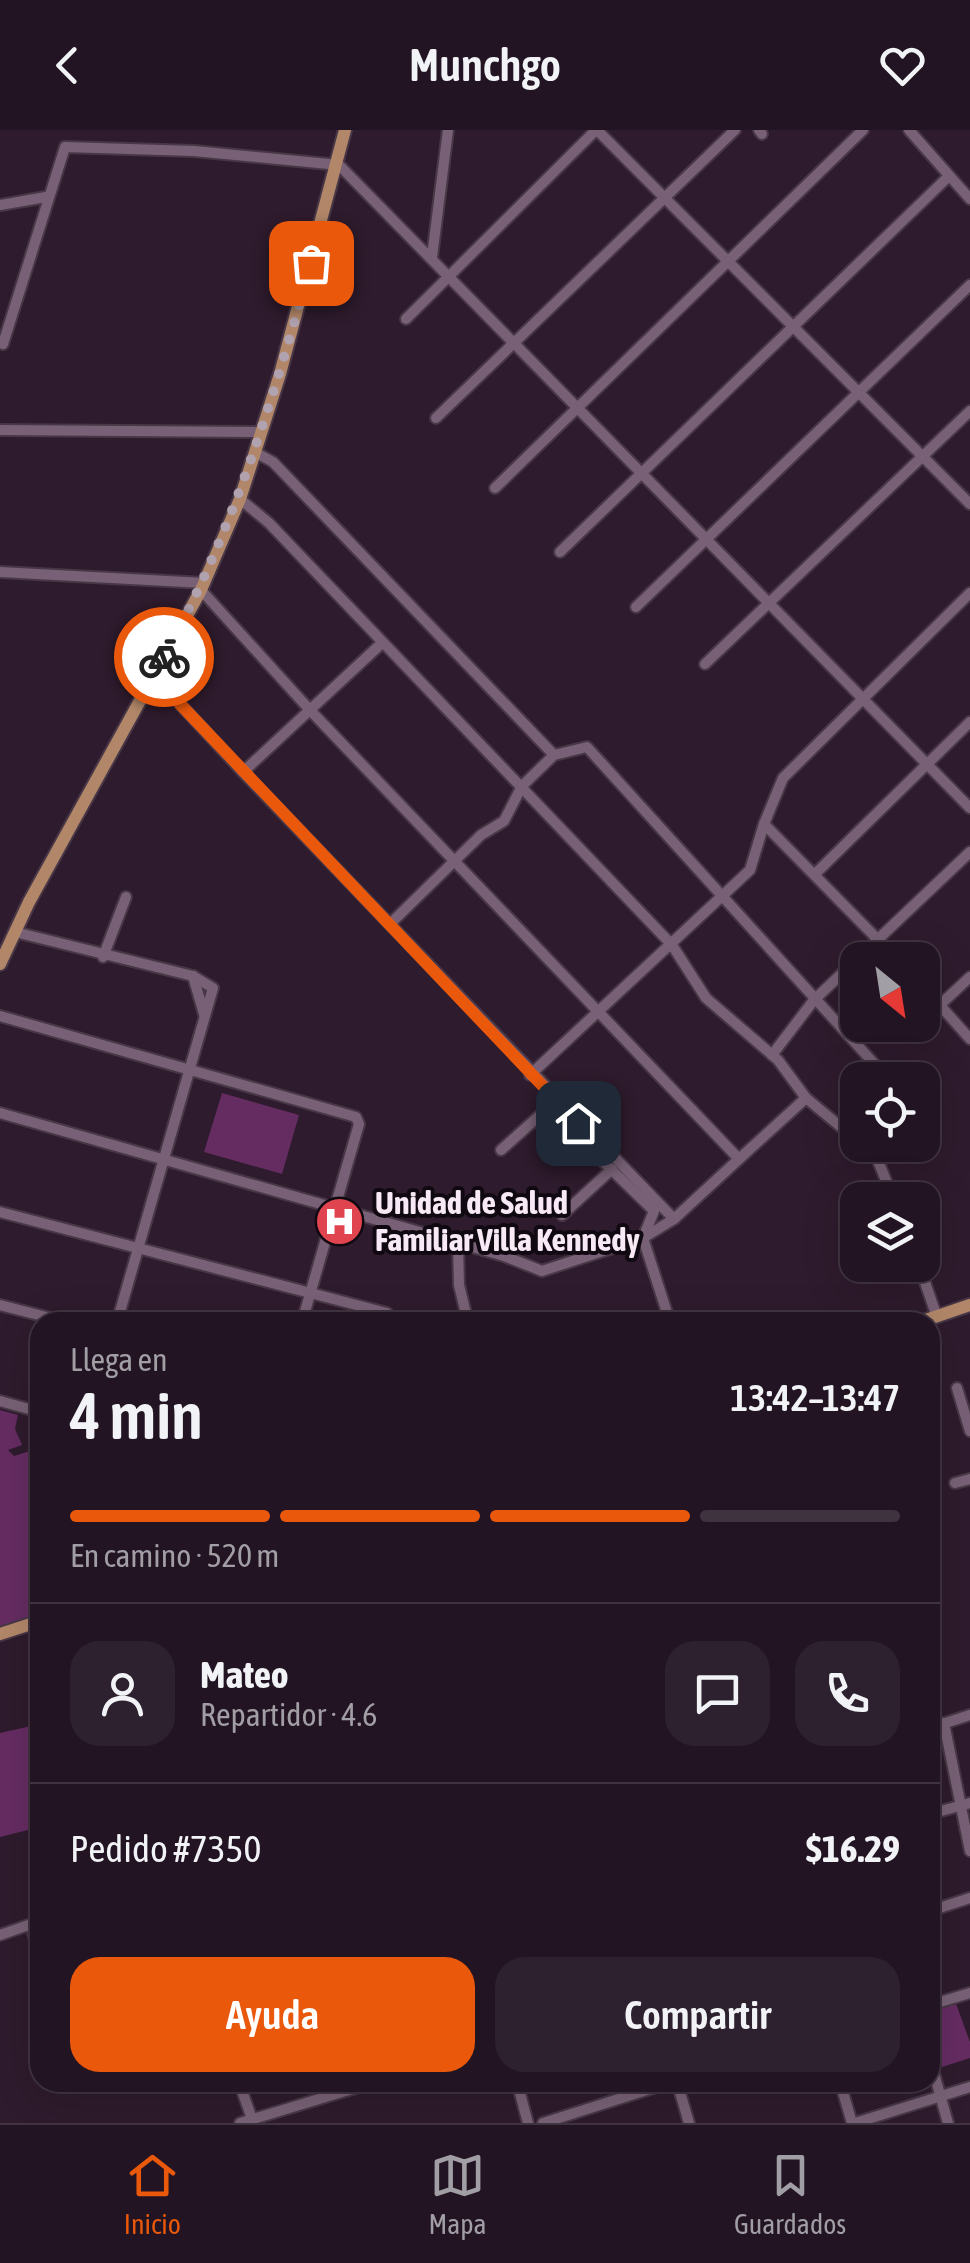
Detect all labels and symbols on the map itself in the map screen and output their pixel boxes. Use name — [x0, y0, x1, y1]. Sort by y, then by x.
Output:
pin — [269, 221, 354, 306]
courier — [114, 607, 214, 707]
north arrow — [840, 942, 940, 1042]
pin — [536, 1081, 621, 1166]
place label: Unidad de Salud Familiar Villa Kennedy — [375, 1184, 640, 1258]
hospital icon: Unidad de Salud Familiar Villa Kennedy — [314, 1195, 366, 1247]

